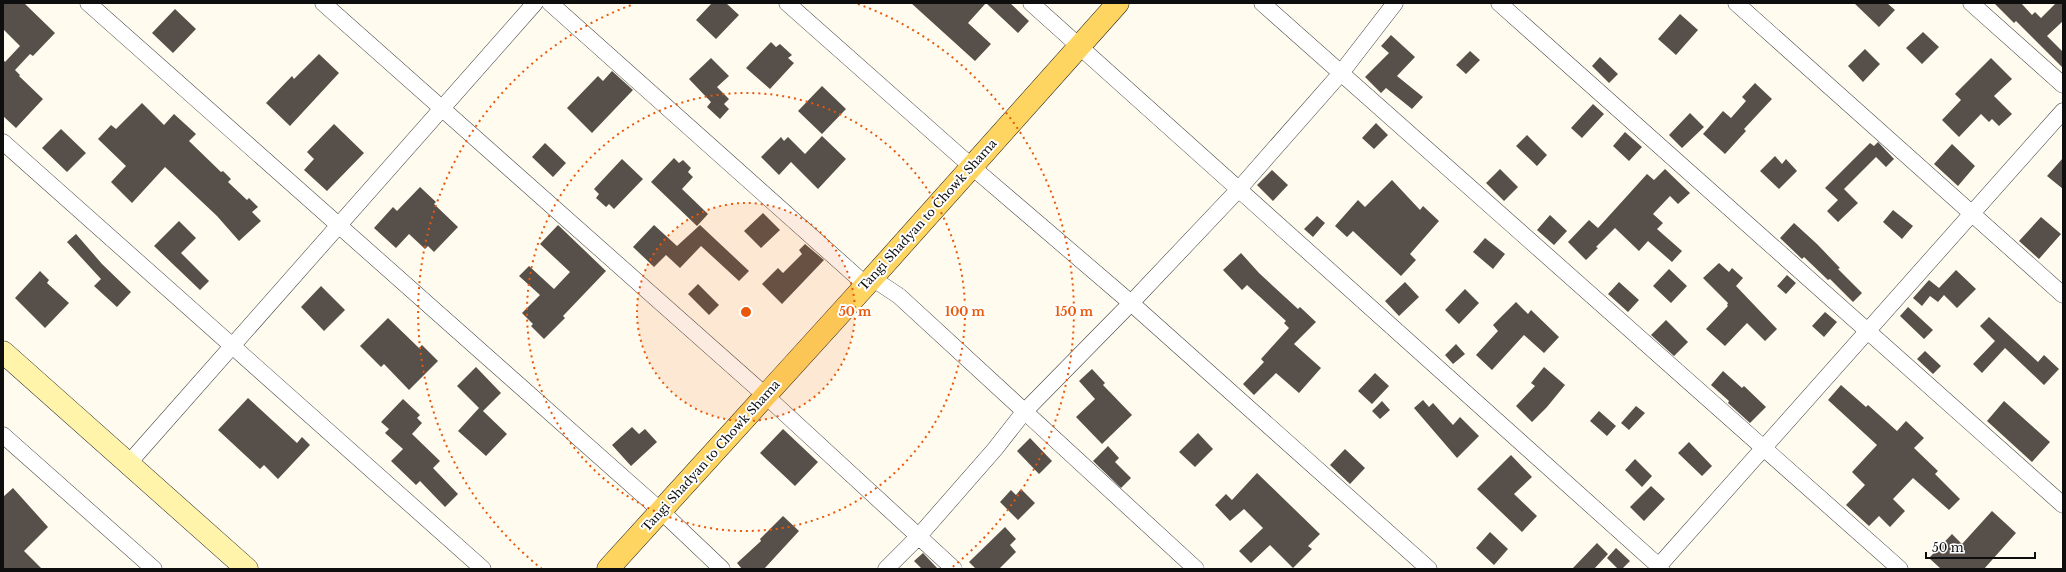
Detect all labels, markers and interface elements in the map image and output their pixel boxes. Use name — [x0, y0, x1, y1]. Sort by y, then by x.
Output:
street label: Tangi Shadyan to Chowk Shama — [856, 135, 1000, 294]
text: 50 m — [839, 304, 872, 319]
text: 100 m — [945, 304, 986, 319]
text: 150 m — [1055, 304, 1094, 319]
centre of rings — [739, 305, 753, 319]
street label: Tangi Shadyan to Chowk Shama — [639, 376, 783, 535]
scale bar — [1926, 534, 2035, 560]
text: 50 m — [1932, 540, 1964, 555]

